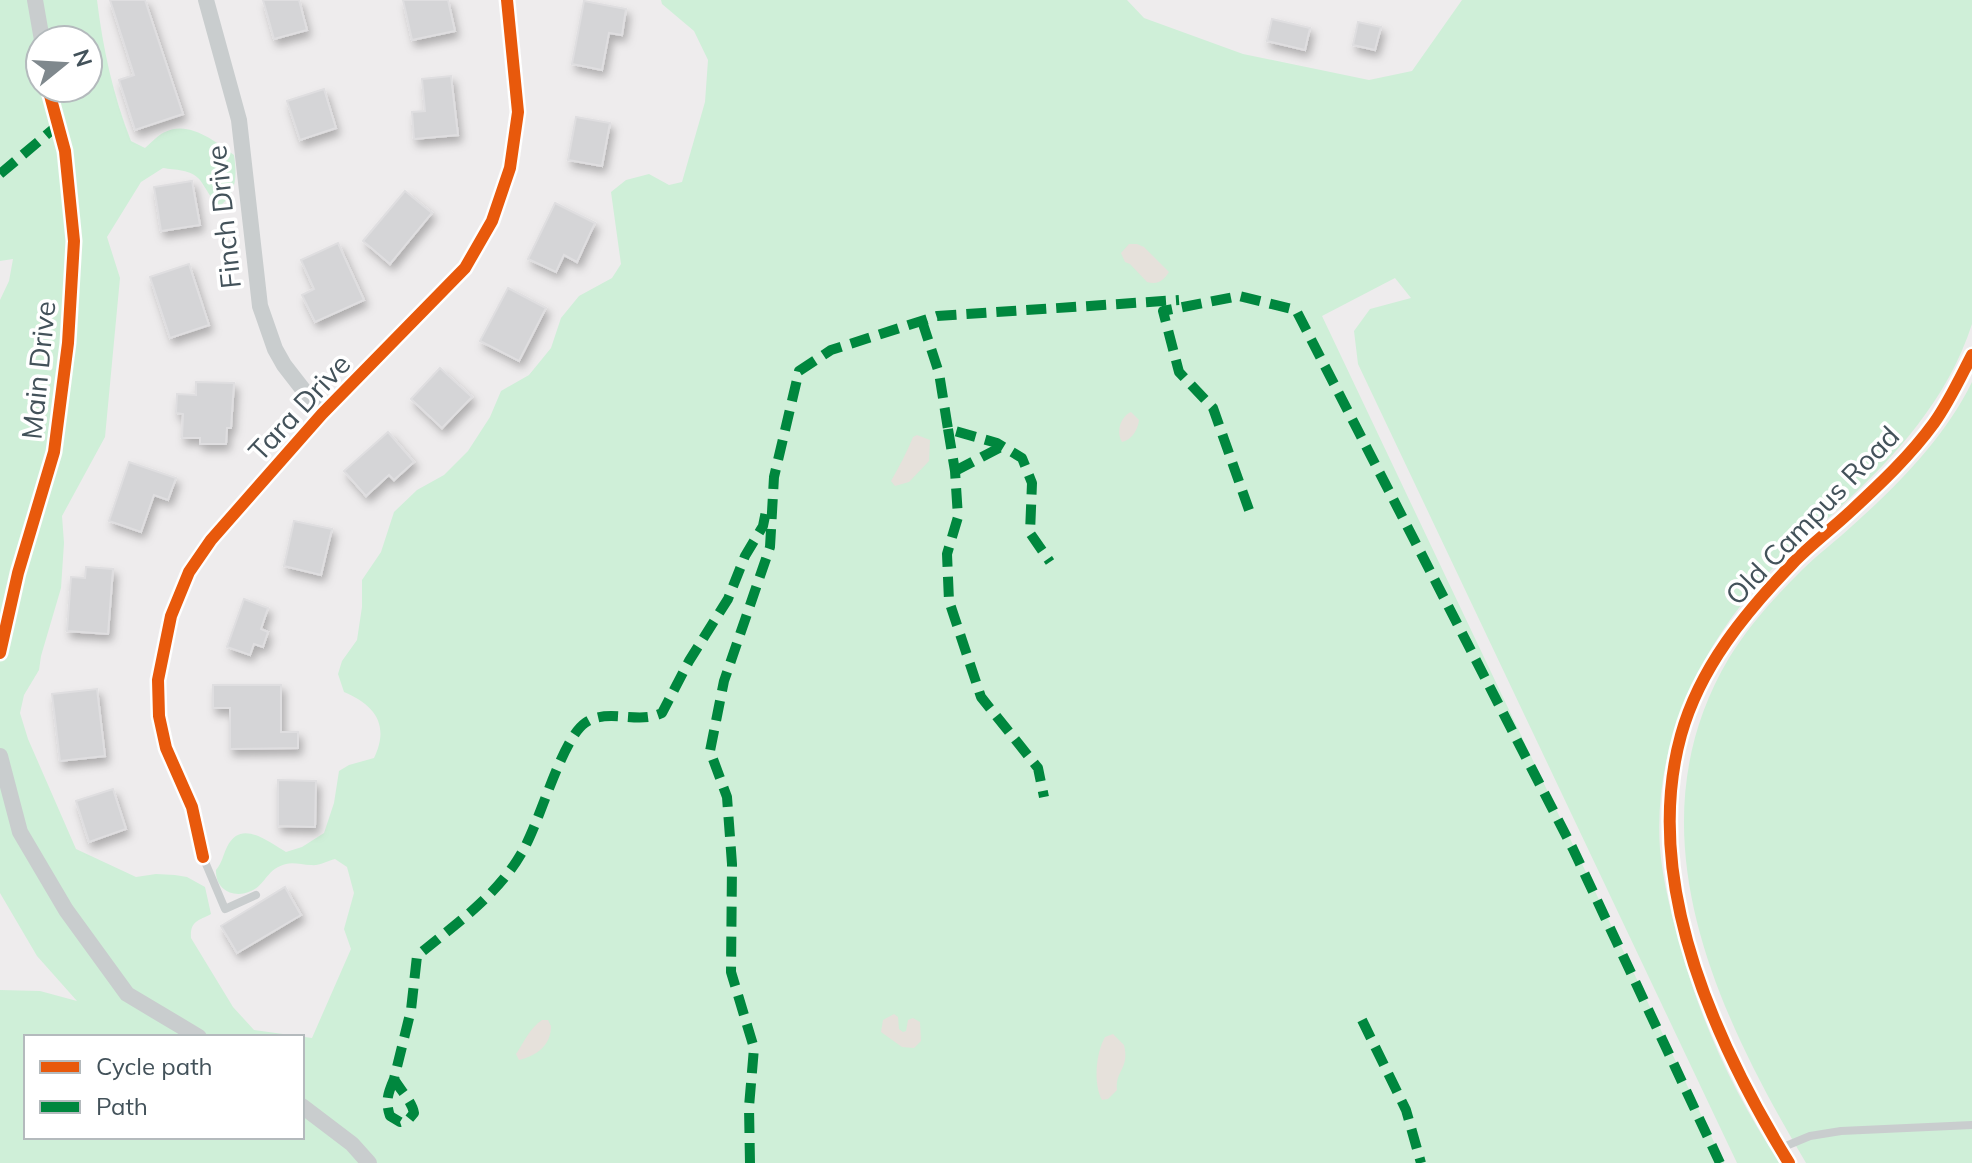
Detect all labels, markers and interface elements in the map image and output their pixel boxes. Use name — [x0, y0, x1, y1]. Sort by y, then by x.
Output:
north arrow — [24, 24, 104, 104]
text: N — [67, 46, 99, 70]
street label: Finch Drive — [198, 144, 248, 290]
street label: Main Drive — [13, 299, 63, 441]
street label: Tara Drive — [241, 346, 357, 468]
street label: Old Campus Road — [1718, 418, 1906, 612]
legend — [24, 1035, 304, 1139]
text: Cycle path — [96, 1051, 213, 1081]
text: Path — [96, 1091, 148, 1121]

